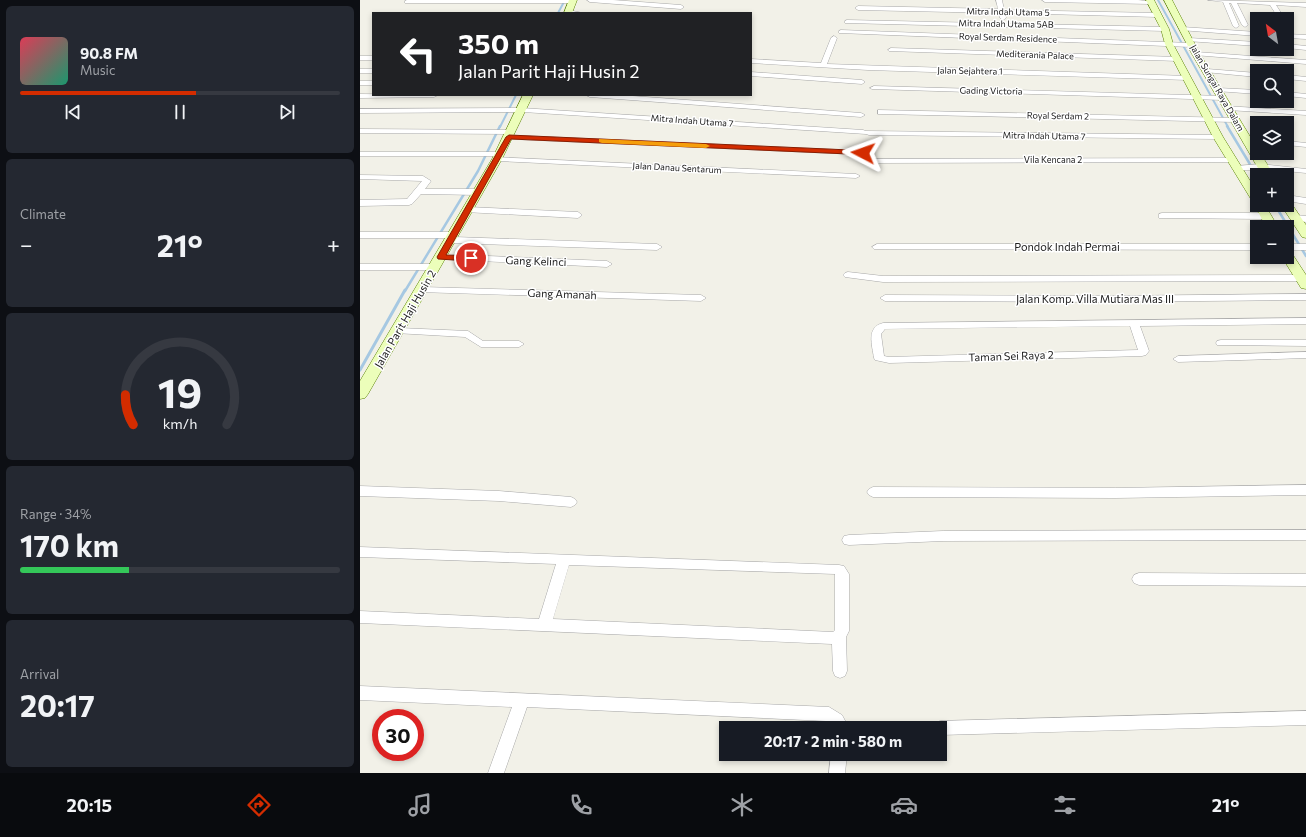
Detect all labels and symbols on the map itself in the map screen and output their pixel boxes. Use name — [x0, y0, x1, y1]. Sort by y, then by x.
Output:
street label: Mitra Indah Utama 5 — [966, 5, 1050, 18]
north arrow — [1250, 12, 1294, 56]
street label: Mitra Indah Utama 5AB — [958, 17, 1054, 30]
street label: Royal Serdam Residence — [959, 30, 1058, 45]
street label: Jalan Sungai Raya Dalam — [1188, 43, 1247, 133]
street label: Mediterania Palace — [996, 48, 1074, 61]
street label: Jalan Sejahtera 1 — [937, 64, 1003, 77]
street label: Gading Victoria — [959, 84, 1023, 97]
street label: Royal Serdam 2 — [1027, 109, 1089, 122]
street label: Mitra Indah Utama 7 — [650, 112, 734, 129]
street label: Mitra Indah Utama 7 — [1002, 129, 1086, 142]
position arrow — [842, 132, 884, 174]
street label: Vila Kencana 2 — [1024, 154, 1082, 165]
street label: Jalan Danau Sentarum — [632, 160, 722, 175]
street label: Pondok Indah Permai — [1014, 240, 1120, 253]
pin — [454, 241, 488, 275]
street label: Gang Kelinci — [505, 253, 567, 268]
street label: Jalan Parit Haji Husin 2 — [371, 267, 439, 371]
street label: Gang Amanah — [527, 286, 597, 301]
street label: Jalan Komp. Villa Mutiara Mas III — [1016, 292, 1174, 306]
street label: Taman Sei Raya 2 — [968, 348, 1054, 363]
speed limit sign: 30 — [372, 709, 424, 761]

